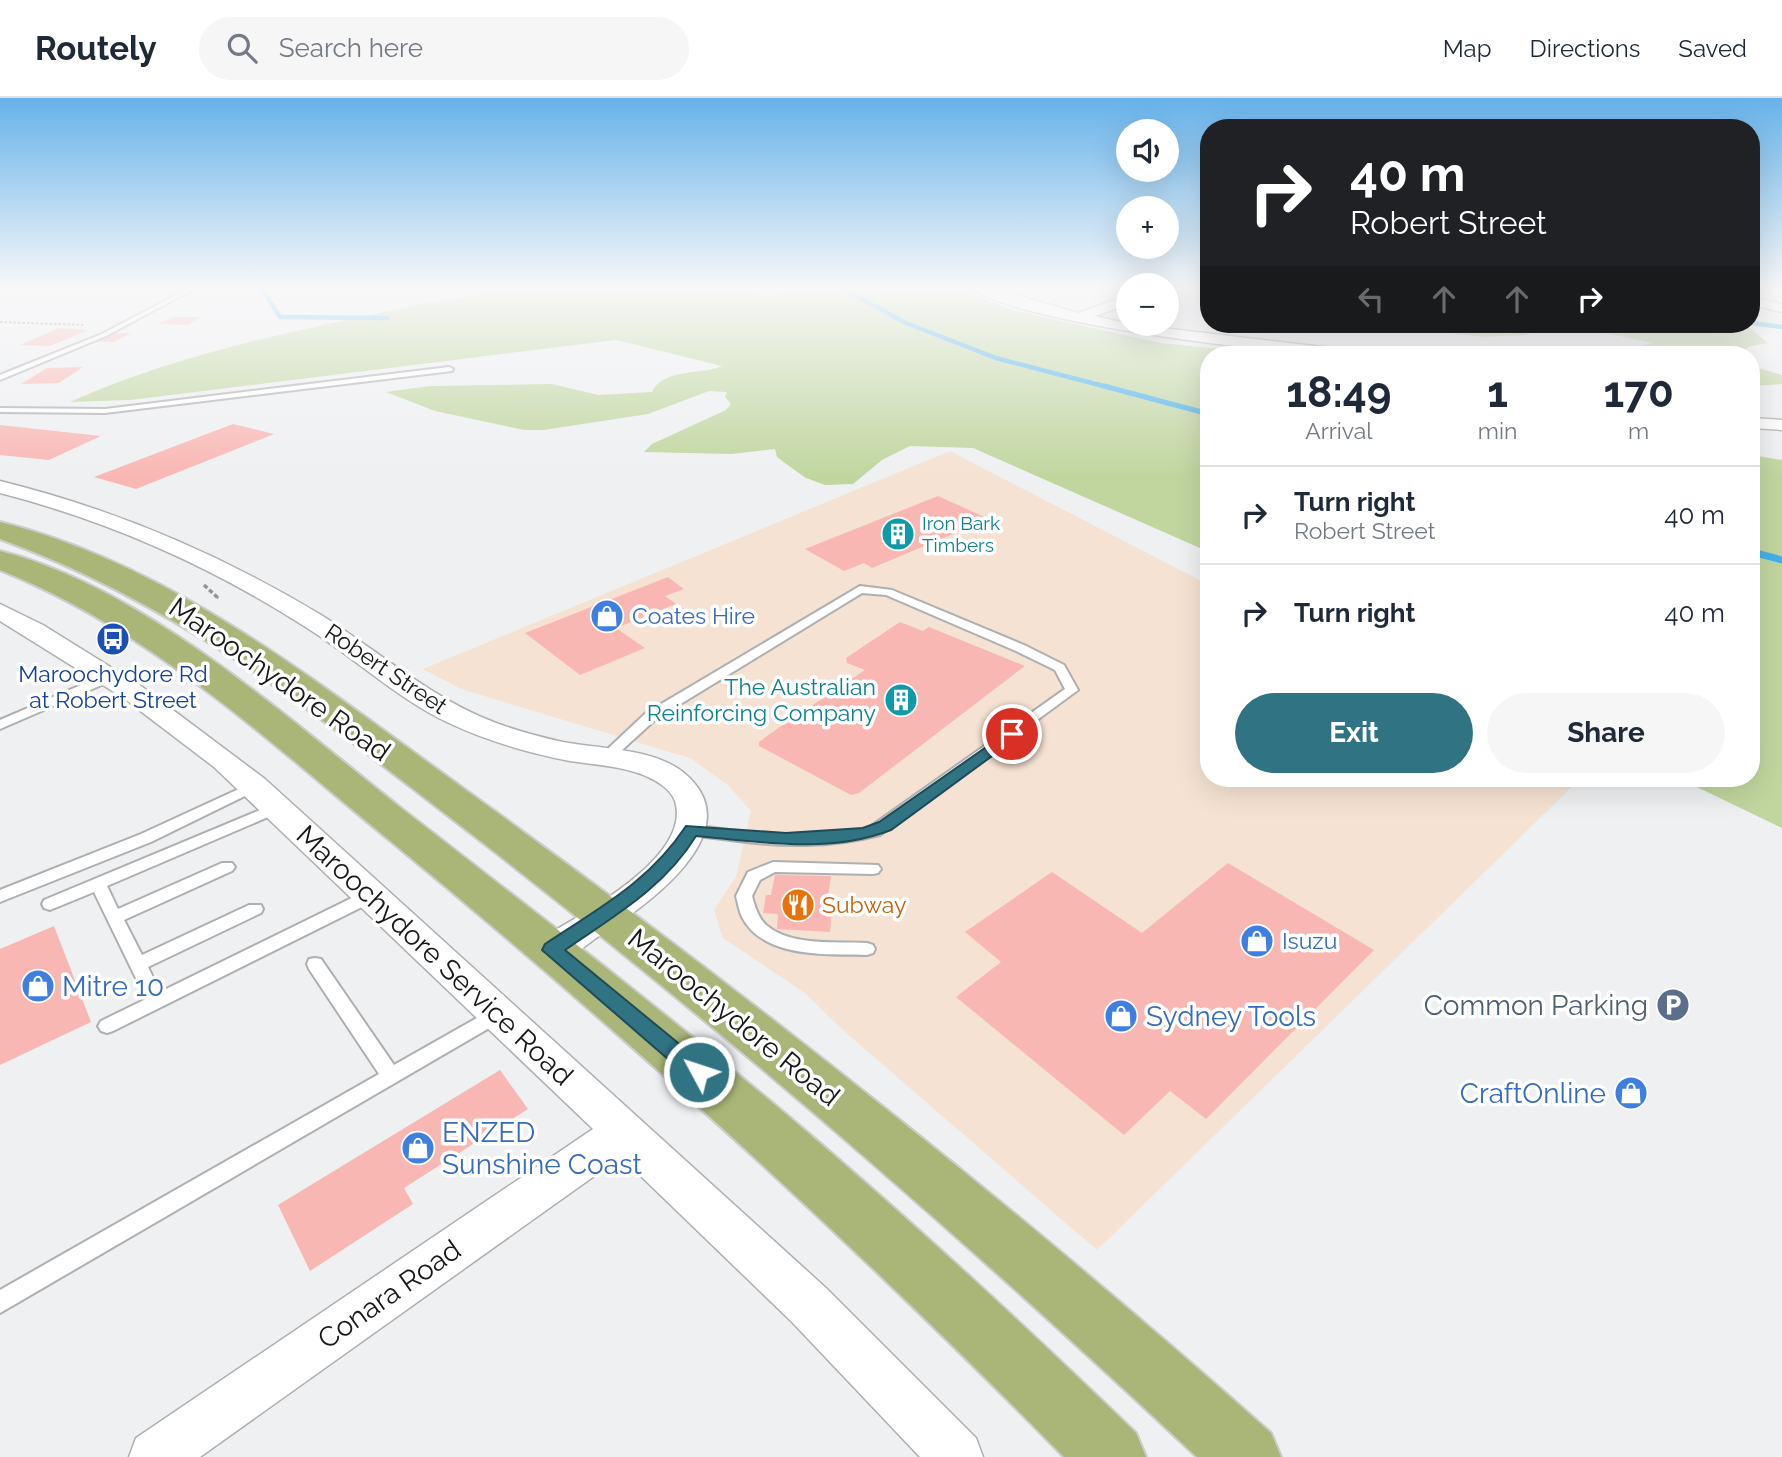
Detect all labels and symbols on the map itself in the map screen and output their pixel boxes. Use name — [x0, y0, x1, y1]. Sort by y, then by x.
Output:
place label: Iron Bark Timbers — [922, 512, 1000, 556]
building icon: Iron Bark Timbers — [879, 515, 917, 553]
street label: Maroochydore Road — [163, 591, 397, 768]
shop icon: Coates Hire — [588, 597, 626, 635]
place label: Coates Hire — [632, 602, 755, 629]
street label: Robert Street — [320, 618, 453, 719]
bus stop icon: Maroochydore Rd at Robert Street — [94, 620, 132, 658]
place label: Maroochydore Rd at Robert Street — [18, 660, 208, 713]
place label: The Australian Reinforcing Company — [647, 673, 876, 726]
building icon: The Australian Reinforcing Company — [882, 681, 920, 719]
pin — [982, 704, 1042, 764]
street label: Maroochydore Service Road — [290, 819, 580, 1092]
restaurant icon: Subway — [779, 886, 817, 924]
place label: Subway — [822, 891, 906, 918]
street label: Maroochydore Road — [621, 922, 846, 1113]
shop icon: Isuzu — [1238, 922, 1276, 960]
place label: Isuzu — [1282, 927, 1337, 954]
shop icon: Mitre 10 — [19, 967, 57, 1005]
place label: Mitre 10 — [62, 970, 164, 1003]
parking icon: Common Parking — [1654, 986, 1692, 1024]
place label: Common Parking — [1424, 989, 1648, 1022]
shop icon: Sydney Tools — [1102, 997, 1140, 1035]
place label: Sydney Tools — [1146, 1000, 1316, 1033]
position arrow — [662, 1035, 736, 1109]
shop icon: CraftOnline — [1612, 1074, 1650, 1112]
place label: CraftOnline — [1460, 1077, 1606, 1110]
place label: ENZED Sunshine Coast — [442, 1116, 642, 1181]
shop icon: ENZED Sunshine Coast — [399, 1129, 437, 1167]
street label: Conara Road — [312, 1233, 467, 1356]

